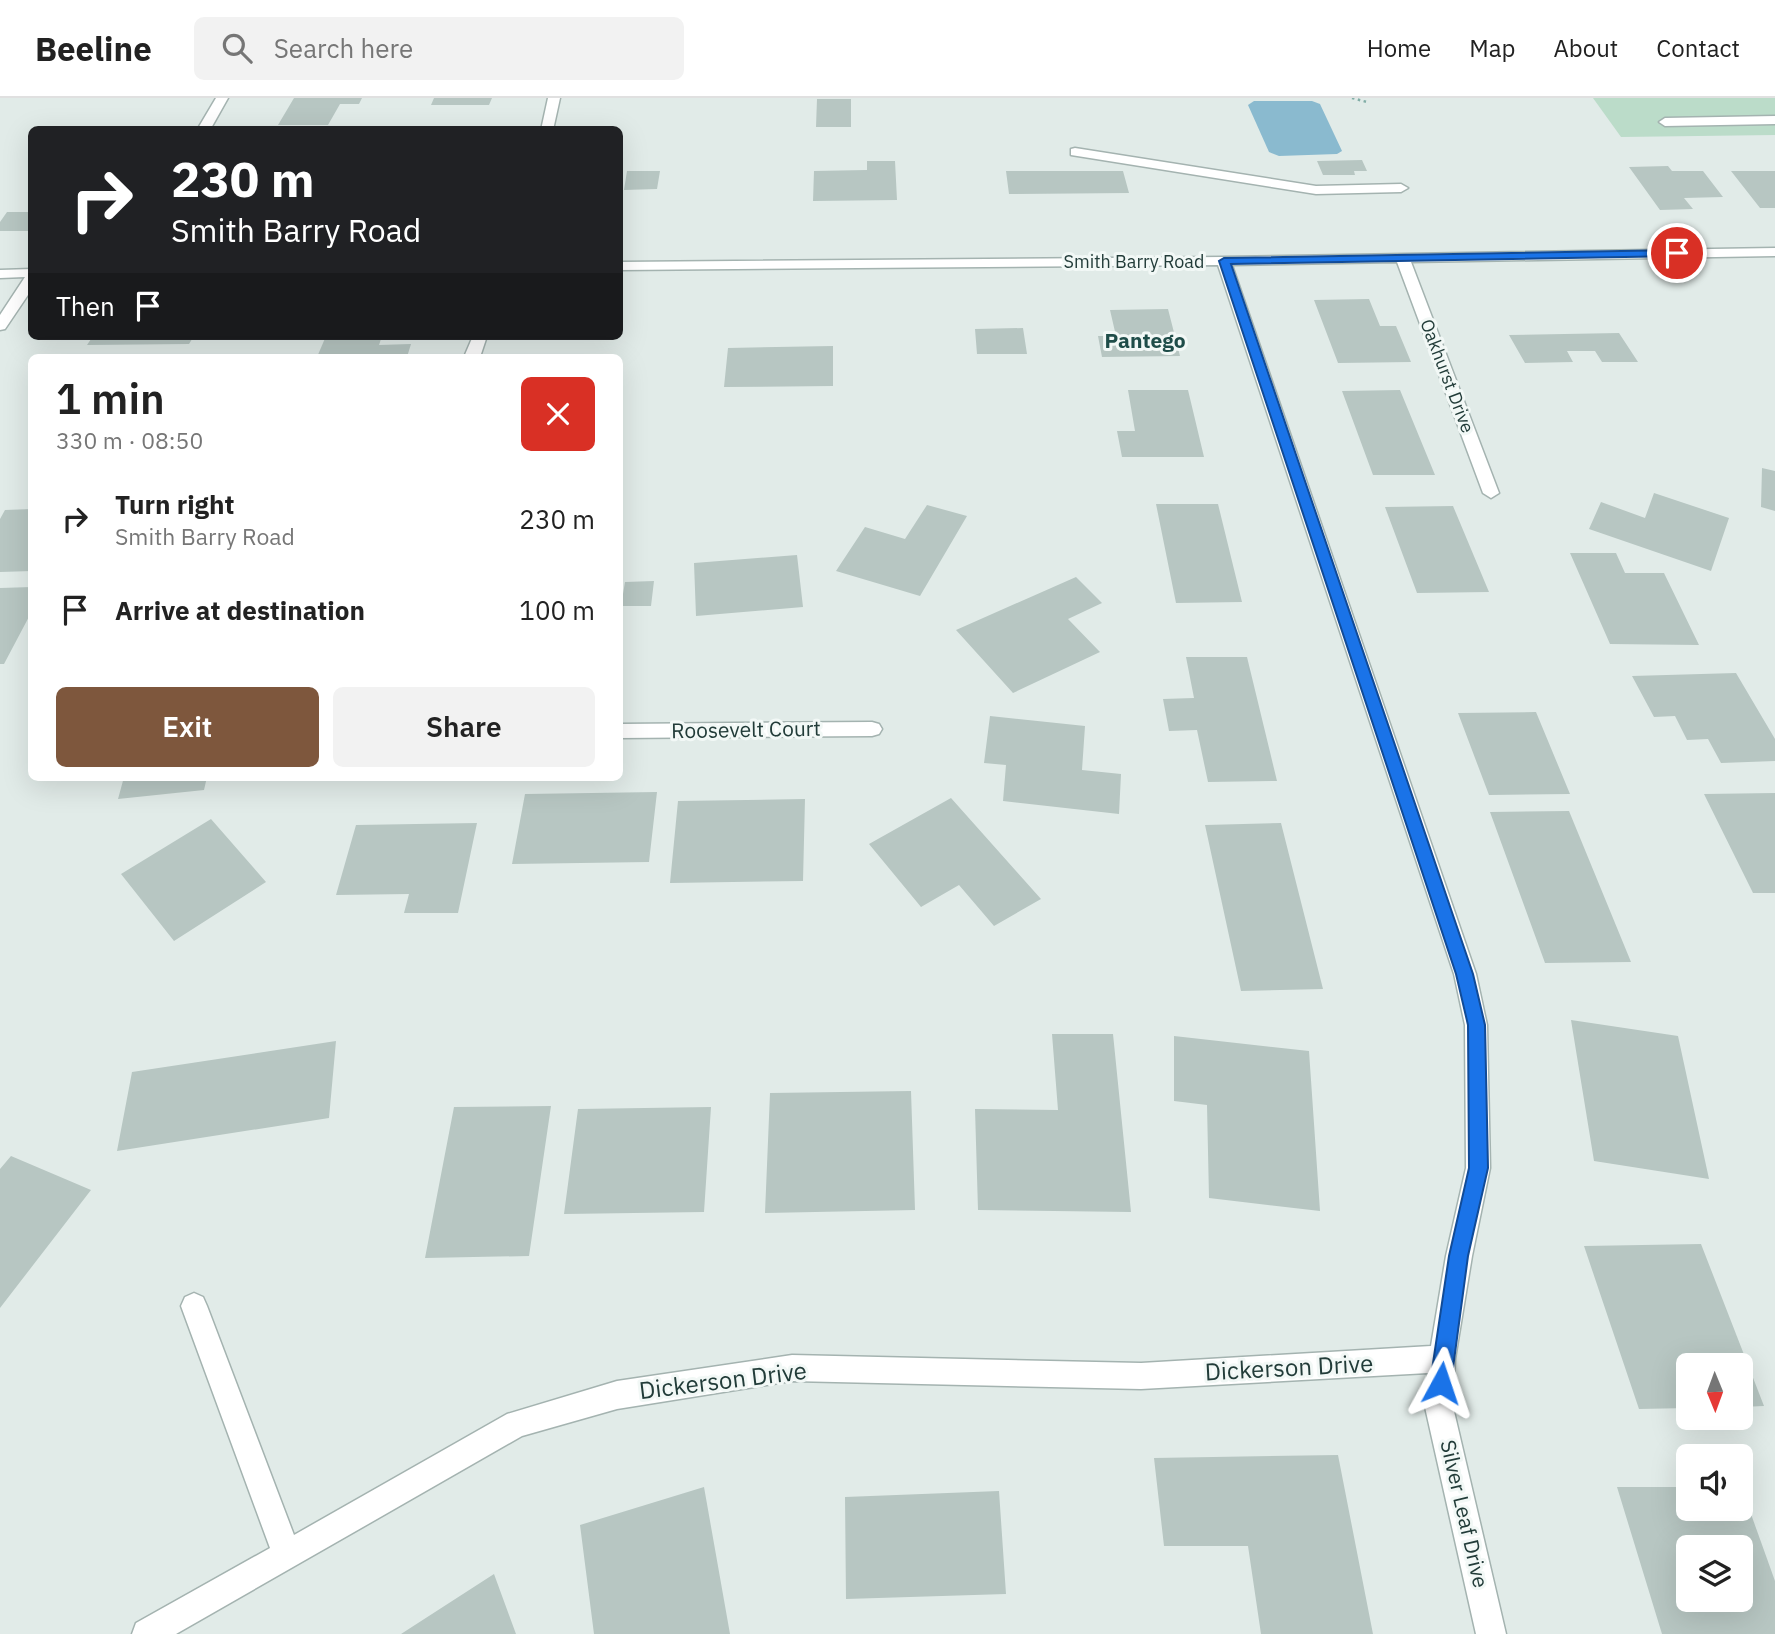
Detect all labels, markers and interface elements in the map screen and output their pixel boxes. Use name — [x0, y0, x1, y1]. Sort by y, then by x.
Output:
search box — [194, 17, 684, 80]
text: Beeline — [35, 27, 152, 70]
icon: search — [218, 29, 256, 67]
text: Search here — [274, 31, 413, 65]
text: Home — [1367, 32, 1431, 64]
text: Map — [1469, 32, 1515, 64]
text: About — [1553, 32, 1618, 64]
text: Contact — [1656, 32, 1740, 64]
text: 230 m — [171, 147, 315, 210]
icon: right — [56, 154, 147, 245]
text: Smith Barry Road — [171, 209, 421, 251]
pin — [1647, 223, 1707, 283]
icon: arrive — [1658, 234, 1696, 272]
street label: Smith Barry Road — [1064, 250, 1204, 273]
icon: arrive — [129, 287, 167, 325]
text: Then — [56, 289, 115, 323]
street label: Oakhurst Drive — [1415, 316, 1480, 436]
district label: Pantego — [1105, 326, 1186, 354]
text: 1 min — [56, 371, 165, 426]
button: close — [521, 377, 595, 451]
text: 330 m · 08:50 — [56, 425, 203, 455]
text: Turn right — [115, 487, 234, 521]
icon: right — [56, 500, 94, 538]
text: 230 m — [519, 502, 595, 536]
text: Smith Barry Road — [115, 521, 295, 551]
icon: arrive — [56, 591, 94, 629]
text: Arrive at destination — [115, 593, 365, 627]
text: 100 m — [519, 593, 595, 627]
button: Exit — [56, 687, 319, 767]
button: Share — [333, 687, 595, 767]
street label: Roosevelt Court — [671, 714, 821, 744]
position arrow — [1404, 1346, 1478, 1420]
street label: Dickerson Drive — [1204, 1347, 1374, 1387]
north arrow — [1676, 1353, 1754, 1430]
map controls — [1676, 1353, 1753, 1612]
street label: Dickerson Drive — [637, 1354, 808, 1406]
street label: Silver Leaf Drive — [1434, 1437, 1496, 1590]
button: sound — [1676, 1444, 1753, 1521]
button: layers — [1676, 1535, 1753, 1612]

